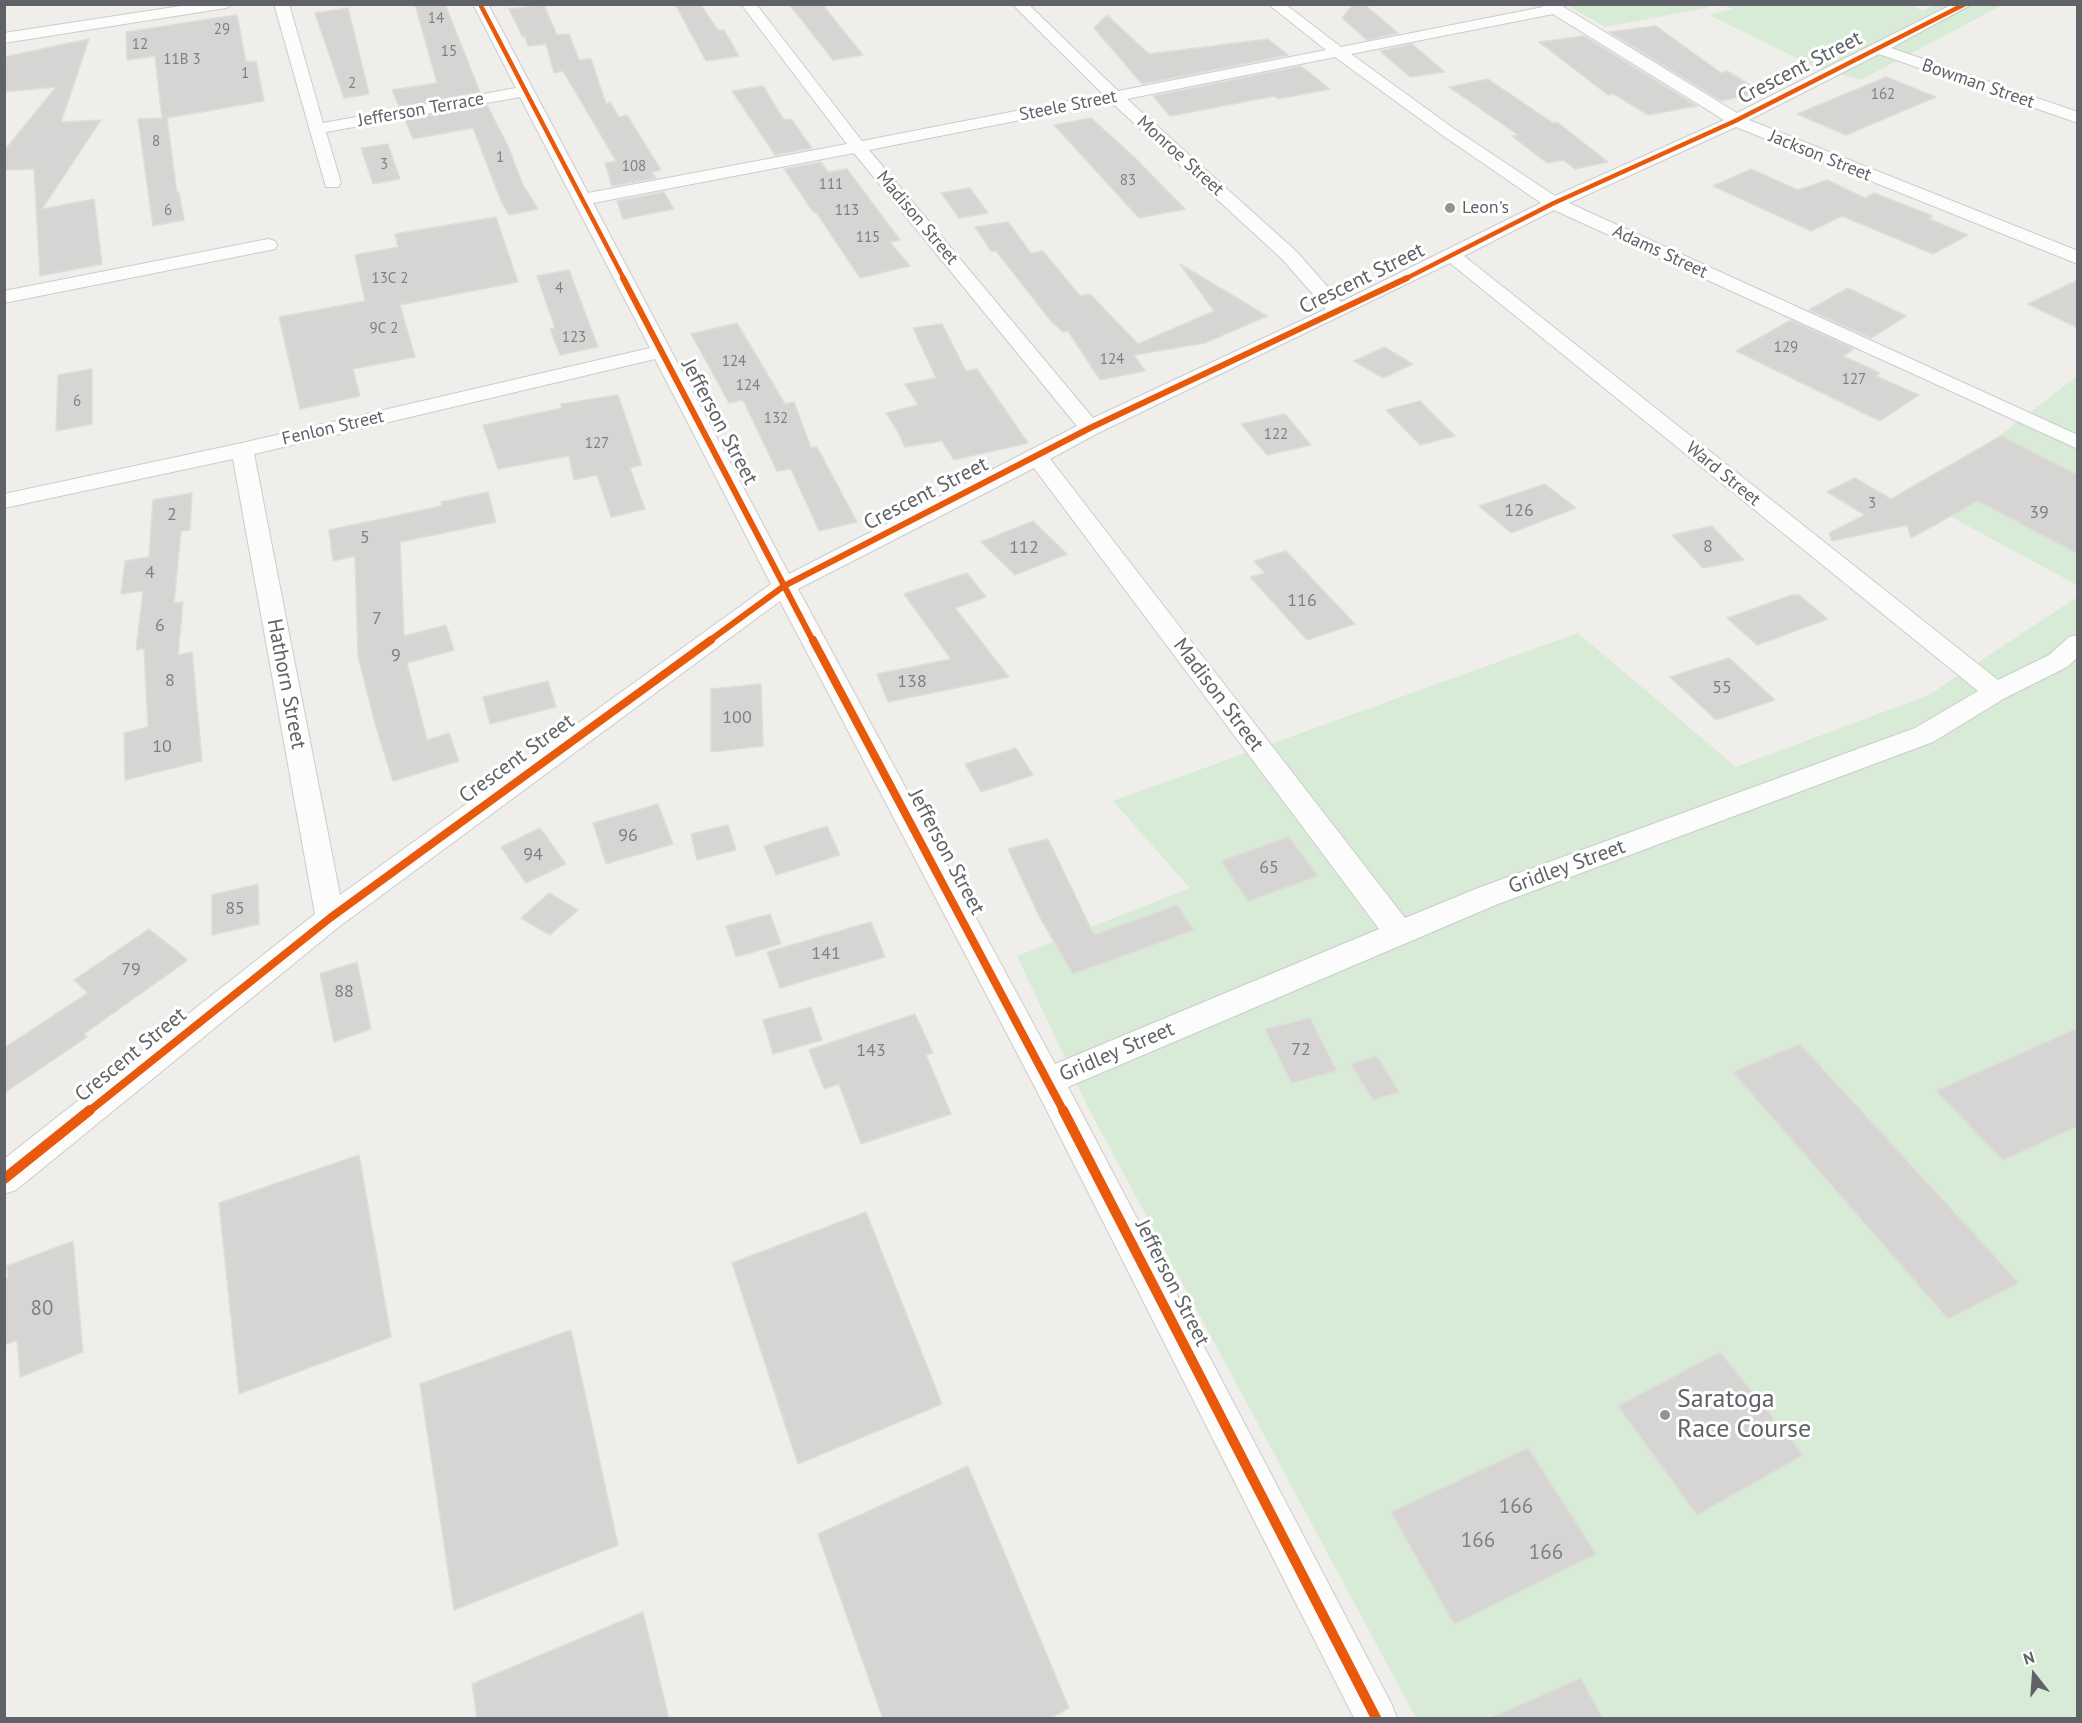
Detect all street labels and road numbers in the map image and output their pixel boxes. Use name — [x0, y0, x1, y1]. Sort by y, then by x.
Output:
street label: Crescent Street — [1734, 26, 1866, 110]
street label: Bowman Street — [1919, 55, 2037, 113]
street label: Steele Street — [1017, 86, 1119, 126]
street label: Jefferson Terrace — [356, 88, 486, 132]
street label: Monroe Street — [1132, 111, 1228, 201]
street label: Jackson Street — [1766, 126, 1874, 186]
street label: Madison Street — [872, 167, 962, 269]
street label: Adams Street — [1609, 221, 1711, 283]
street label: Crescent Street — [1295, 238, 1429, 320]
street label: Jefferson Street — [675, 355, 763, 489]
street label: Fenlon Street — [280, 406, 386, 450]
street label: Ward Street — [1681, 437, 1765, 511]
street label: Crescent Street — [860, 452, 992, 536]
street label: Hathorn Street — [261, 617, 311, 751]
street label: Madison Street — [1167, 634, 1269, 756]
street label: Crescent Street — [455, 709, 579, 809]
street label: Jefferson Street — [902, 785, 990, 919]
street label: Gridley Street — [1505, 834, 1629, 900]
street label: Crescent Street — [70, 1002, 192, 1108]
street label: Gridley Street — [1056, 1017, 1178, 1087]
street label: Jefferson Street — [1129, 1216, 1215, 1350]

